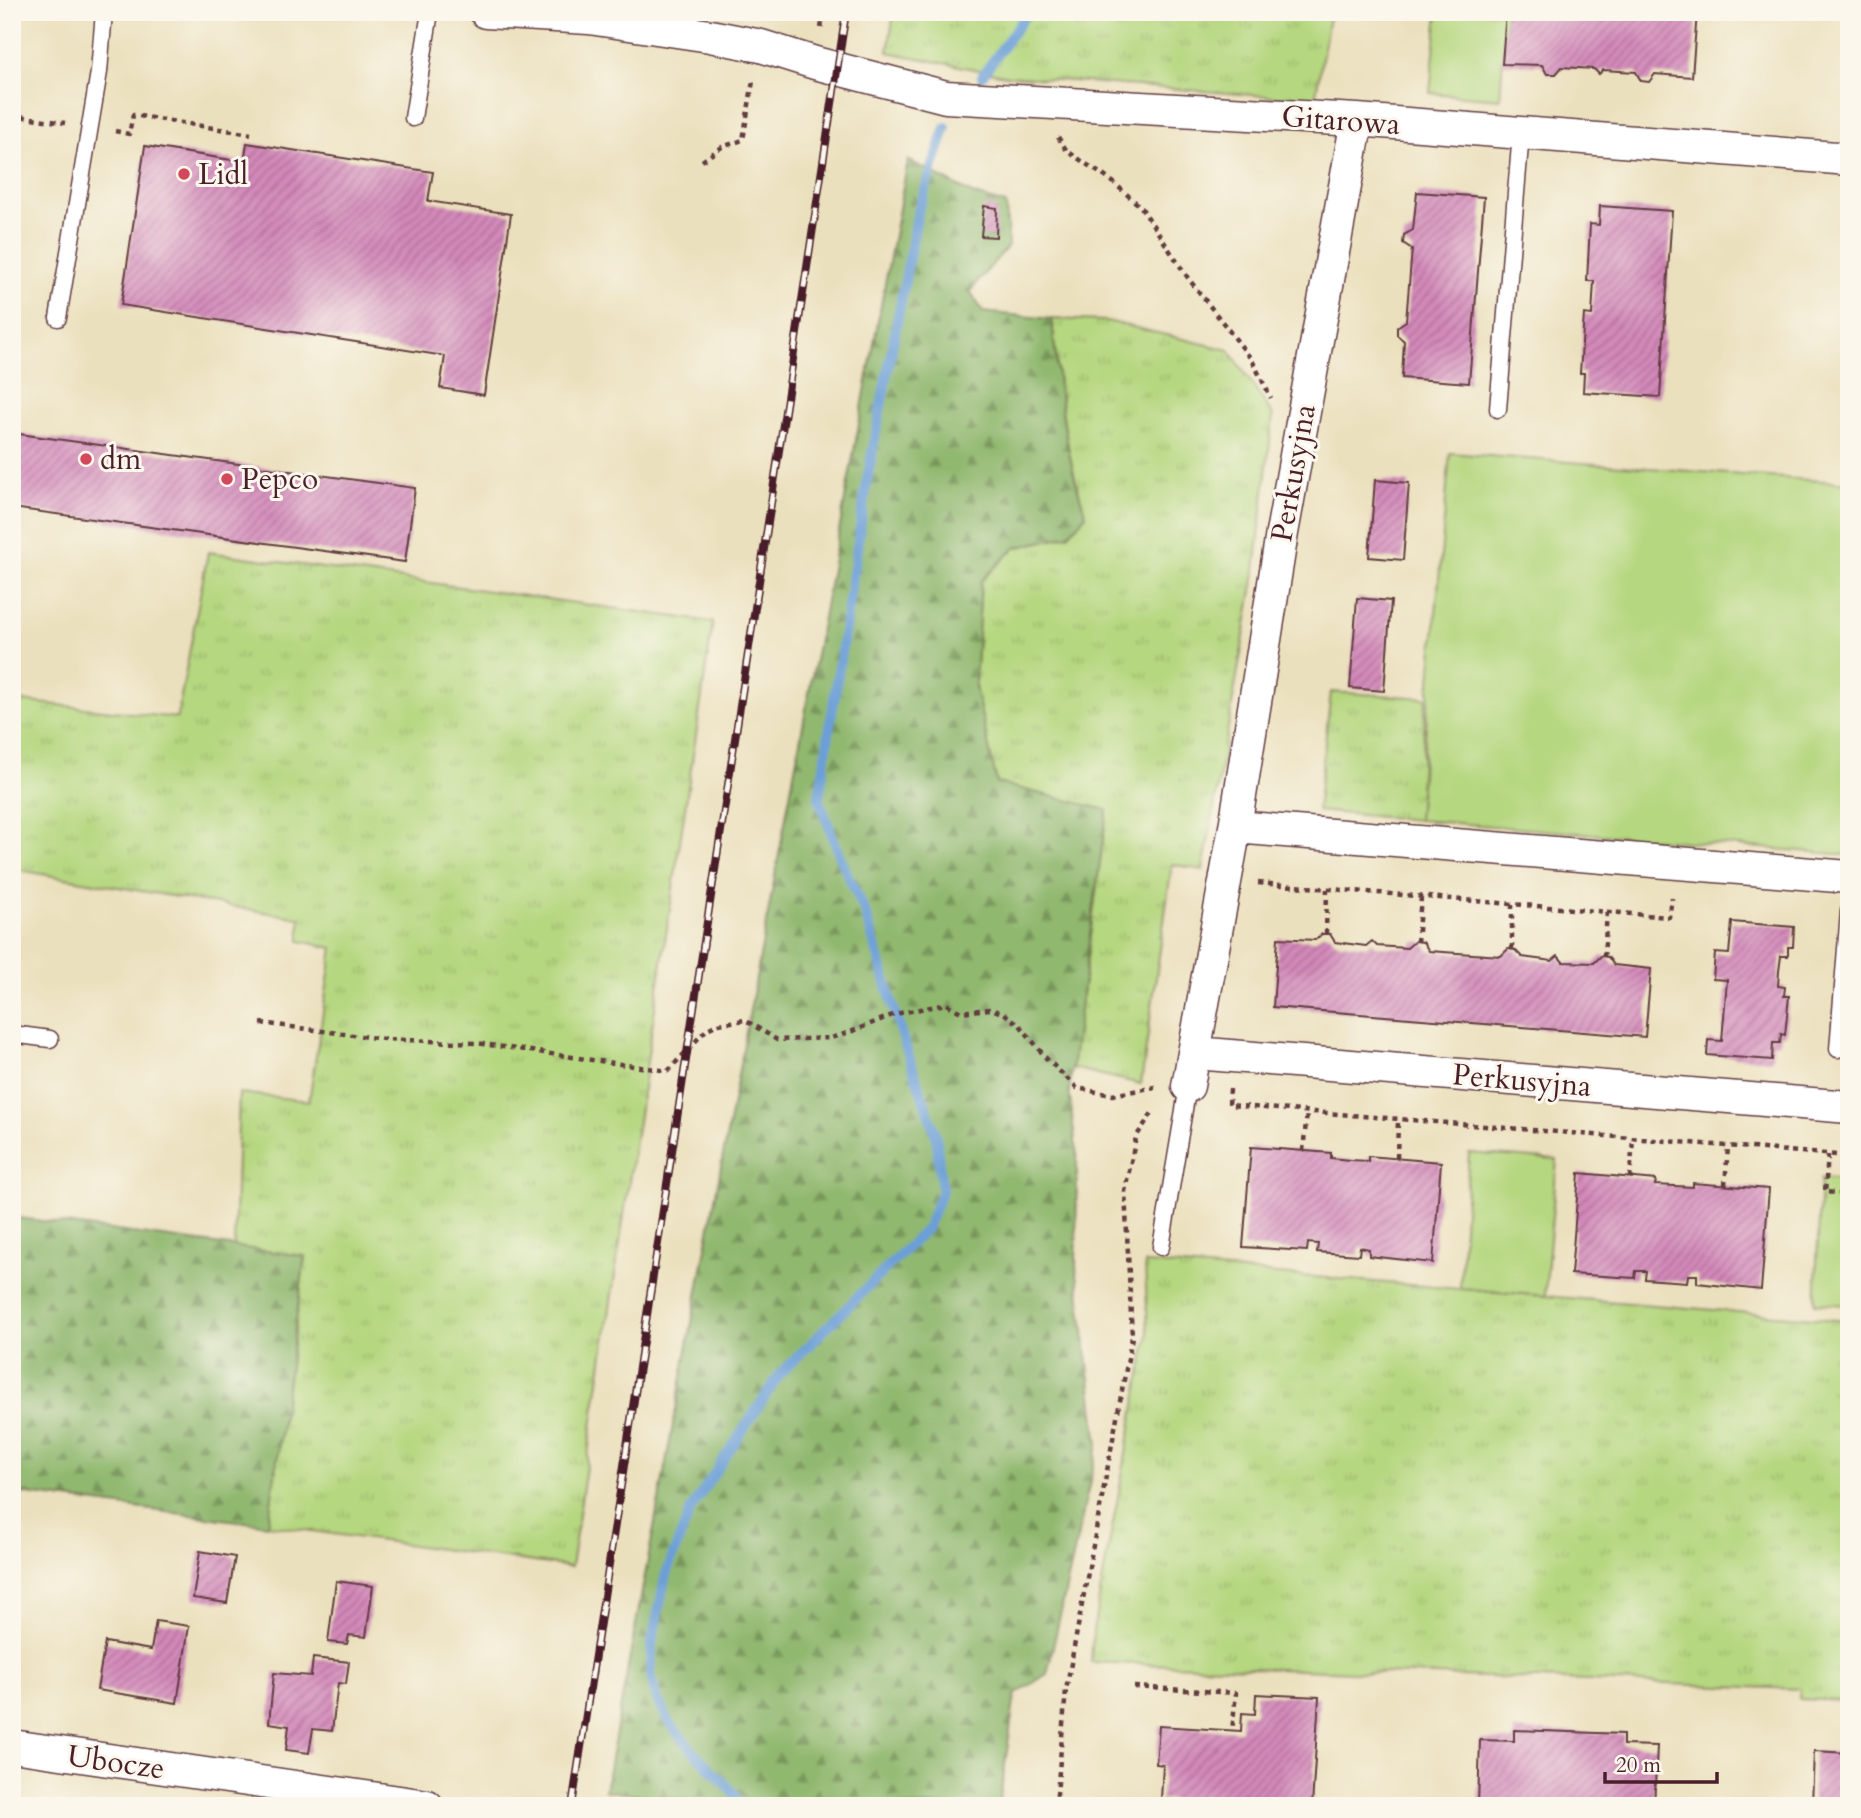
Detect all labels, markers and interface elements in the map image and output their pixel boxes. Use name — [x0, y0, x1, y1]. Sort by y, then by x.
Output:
street label: Gitarowa — [1280, 96, 1402, 145]
place label: Lidl — [198, 154, 249, 195]
marker: Lidl — [176, 166, 192, 182]
street label: Perkusyjna — [1261, 401, 1326, 545]
place label: dm — [100, 439, 142, 480]
marker: dm — [78, 451, 94, 467]
place label: Pepco — [241, 459, 318, 500]
marker: Pepco — [219, 471, 235, 487]
street label: Perkusyjna — [1451, 1054, 1593, 1107]
street label: Ubocze — [65, 1735, 167, 1790]
scale bar — [1605, 1741, 1717, 1785]
text: 20 m — [1616, 1751, 1661, 1780]

